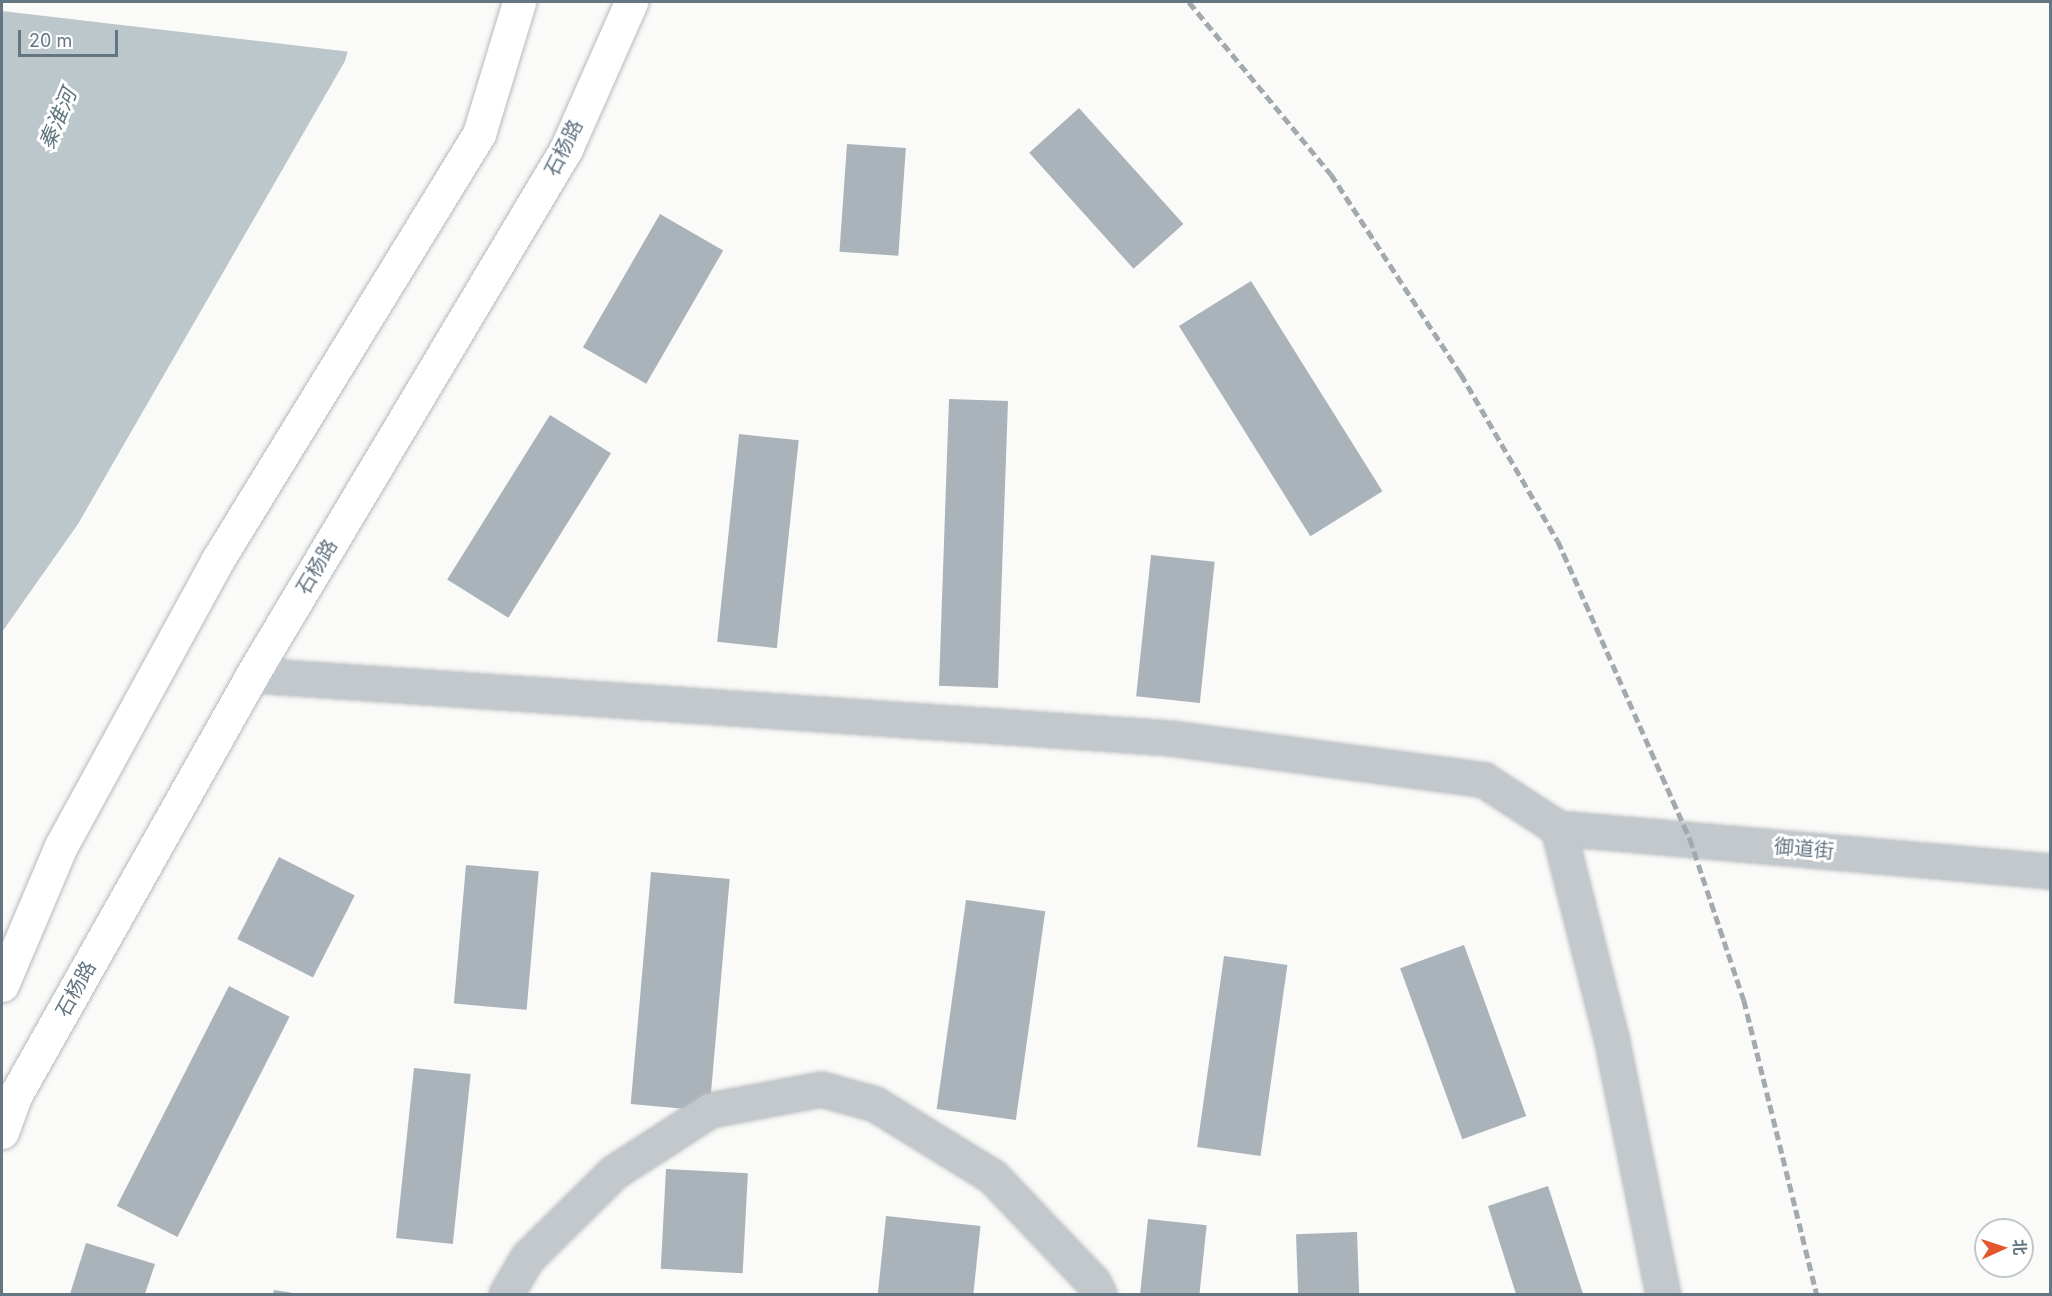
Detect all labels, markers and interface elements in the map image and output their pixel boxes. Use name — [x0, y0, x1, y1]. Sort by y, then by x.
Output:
scale bar — [21, 18, 122, 56]
text: 20 m — [29, 30, 72, 51]
water label: 秦淮河 — [34, 85, 82, 153]
street label: 石杨路 — [540, 116, 588, 180]
street label: 石杨路 — [291, 535, 343, 599]
street label: 御道街 — [1773, 834, 1835, 864]
street label: 石杨路 — [51, 957, 101, 1021]
north arrow — [1974, 1218, 2034, 1278]
text: 北 — [2010, 1239, 2030, 1256]

